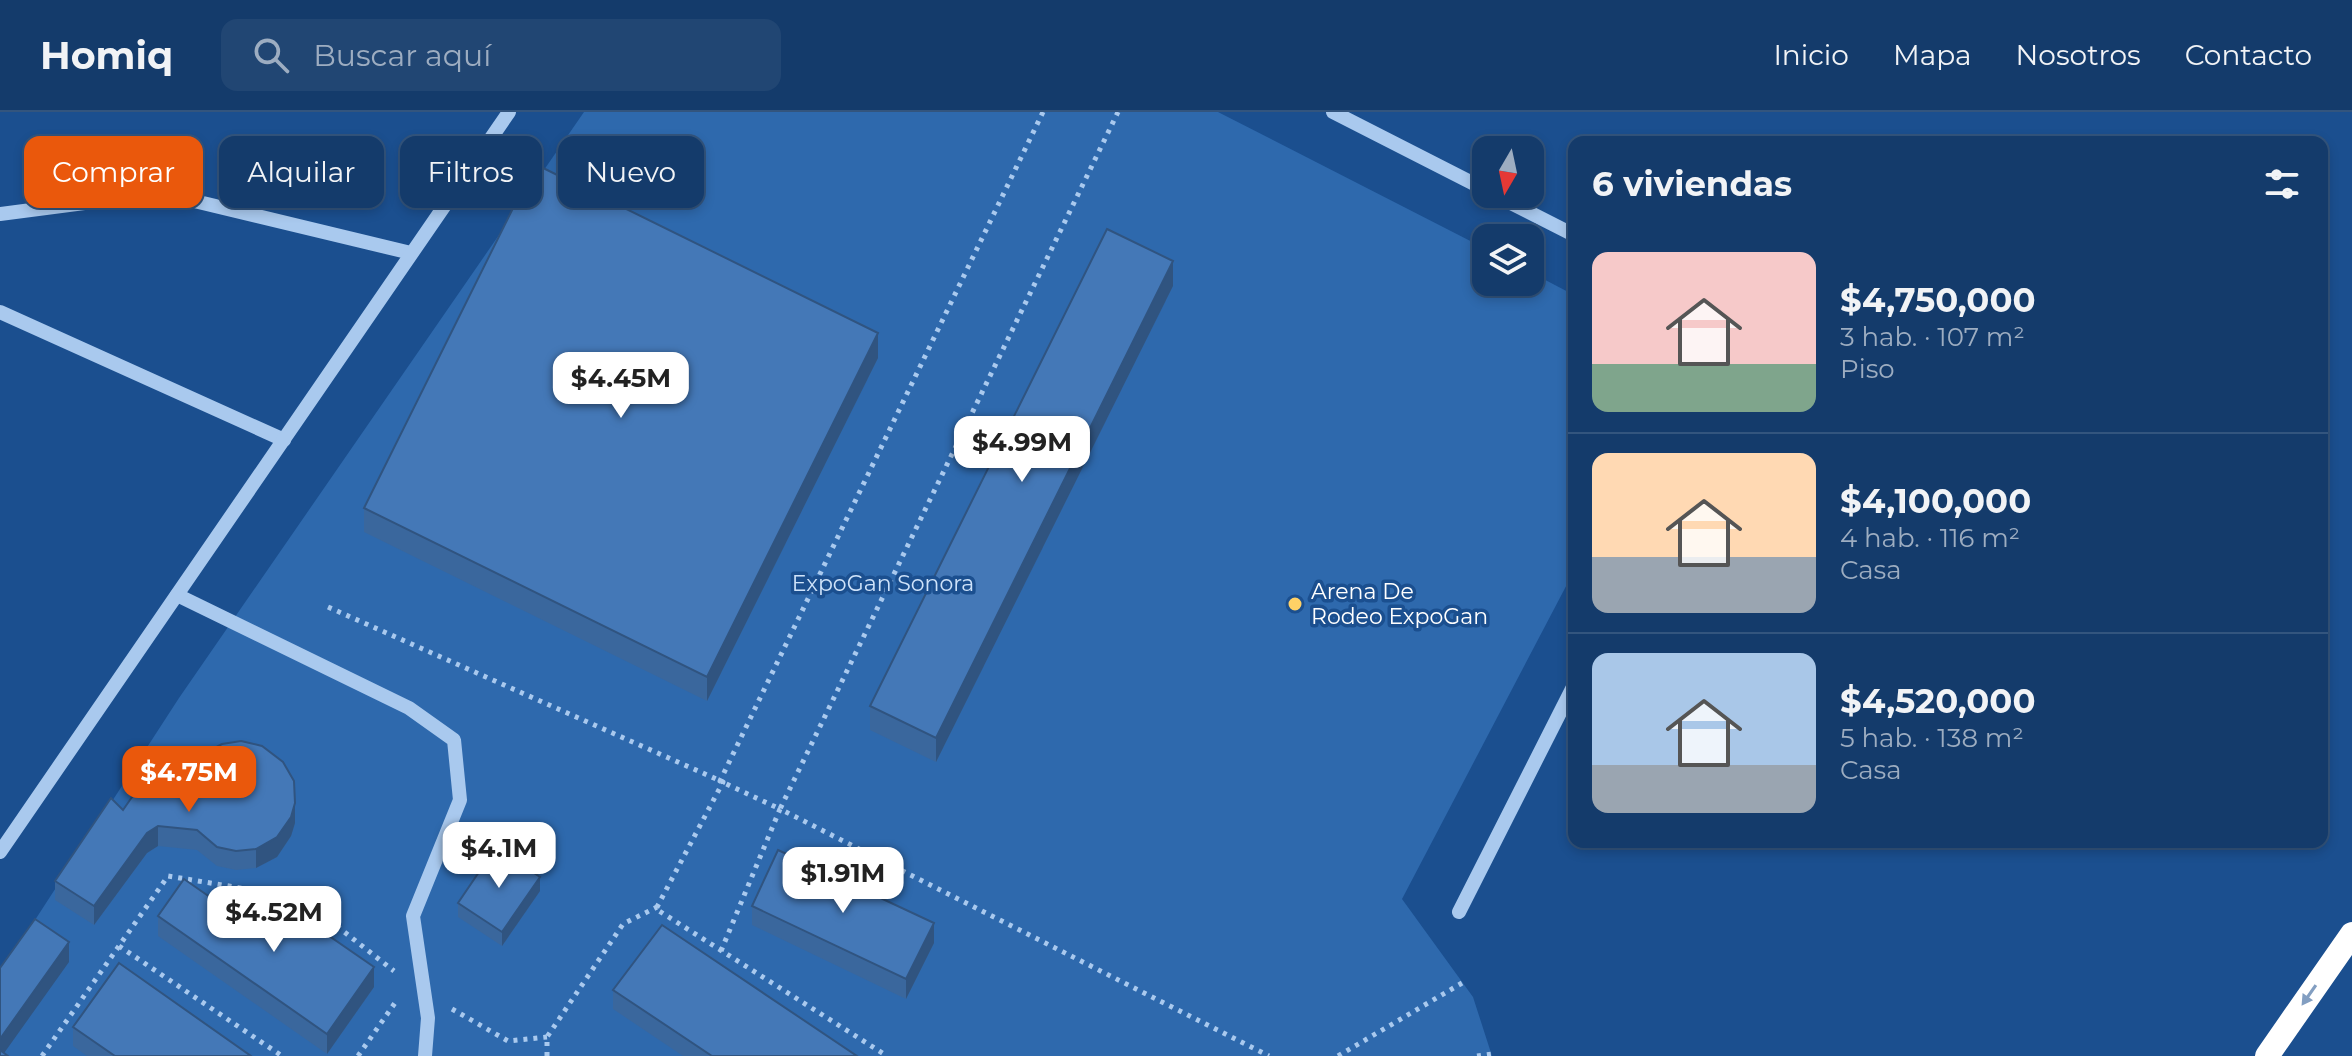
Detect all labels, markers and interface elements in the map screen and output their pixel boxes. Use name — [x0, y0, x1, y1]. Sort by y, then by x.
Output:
search box — [221, 19, 781, 91]
text: Homiq — [40, 32, 173, 79]
icon: search — [249, 33, 293, 77]
text: Buscar aquí — [313, 37, 491, 74]
text: Inicio — [1773, 38, 1849, 72]
text: Mapa — [1893, 38, 1972, 72]
text: Nosotros — [2016, 38, 2141, 72]
text: Contacto — [2185, 38, 2312, 72]
chip: Comprar — [24, 136, 203, 208]
chip: Alquilar — [219, 136, 384, 208]
chip: Filtros — [400, 136, 542, 208]
chip: Nuevo — [558, 136, 704, 208]
north arrow — [1472, 136, 1544, 208]
map controls — [1472, 136, 1544, 296]
icon: filters — [2260, 162, 2304, 206]
text: 6 viviendas — [1592, 163, 1792, 205]
button: layers — [1472, 224, 1544, 296]
text: $4,750,000 — [1840, 279, 2036, 321]
icon: home — [1656, 284, 1752, 380]
text: 3 hab. · 107 m² — [1840, 321, 2025, 353]
pin: $4.45M — [556, 352, 686, 420]
text: Piso — [1840, 353, 1895, 385]
text: $4.45M — [571, 362, 671, 394]
pin: $4.99M — [957, 416, 1087, 484]
text: $4.99M — [972, 426, 1072, 458]
text: $4,100,000 — [1840, 480, 2031, 522]
icon: home — [1656, 485, 1752, 581]
text: 4 hab. · 116 m² — [1840, 522, 2020, 554]
text: Casa — [1840, 554, 1902, 586]
park label: ExpoGan Sonora — [792, 570, 974, 597]
place label: Arena De Rodeo ExpoGan — [1311, 578, 1488, 630]
marker: Arena De Rodeo ExpoGan — [1286, 595, 1304, 613]
text: $4,520,000 — [1840, 680, 2036, 722]
icon: home — [1656, 685, 1752, 781]
text: 5 hab. · 138 m² — [1840, 722, 2024, 754]
pin: $4.75M — [124, 746, 254, 814]
text: Casa — [1840, 754, 1902, 786]
text: $4.75M — [140, 756, 238, 788]
pin: $4.1M — [443, 822, 555, 890]
text: $4.1M — [461, 832, 537, 864]
pin: $1.91M — [778, 847, 908, 915]
text: $1.91M — [801, 857, 885, 889]
pin: $4.52M — [209, 886, 339, 954]
text: $4.52M — [225, 896, 323, 928]
one-way arrow — [2302, 985, 2317, 1006]

